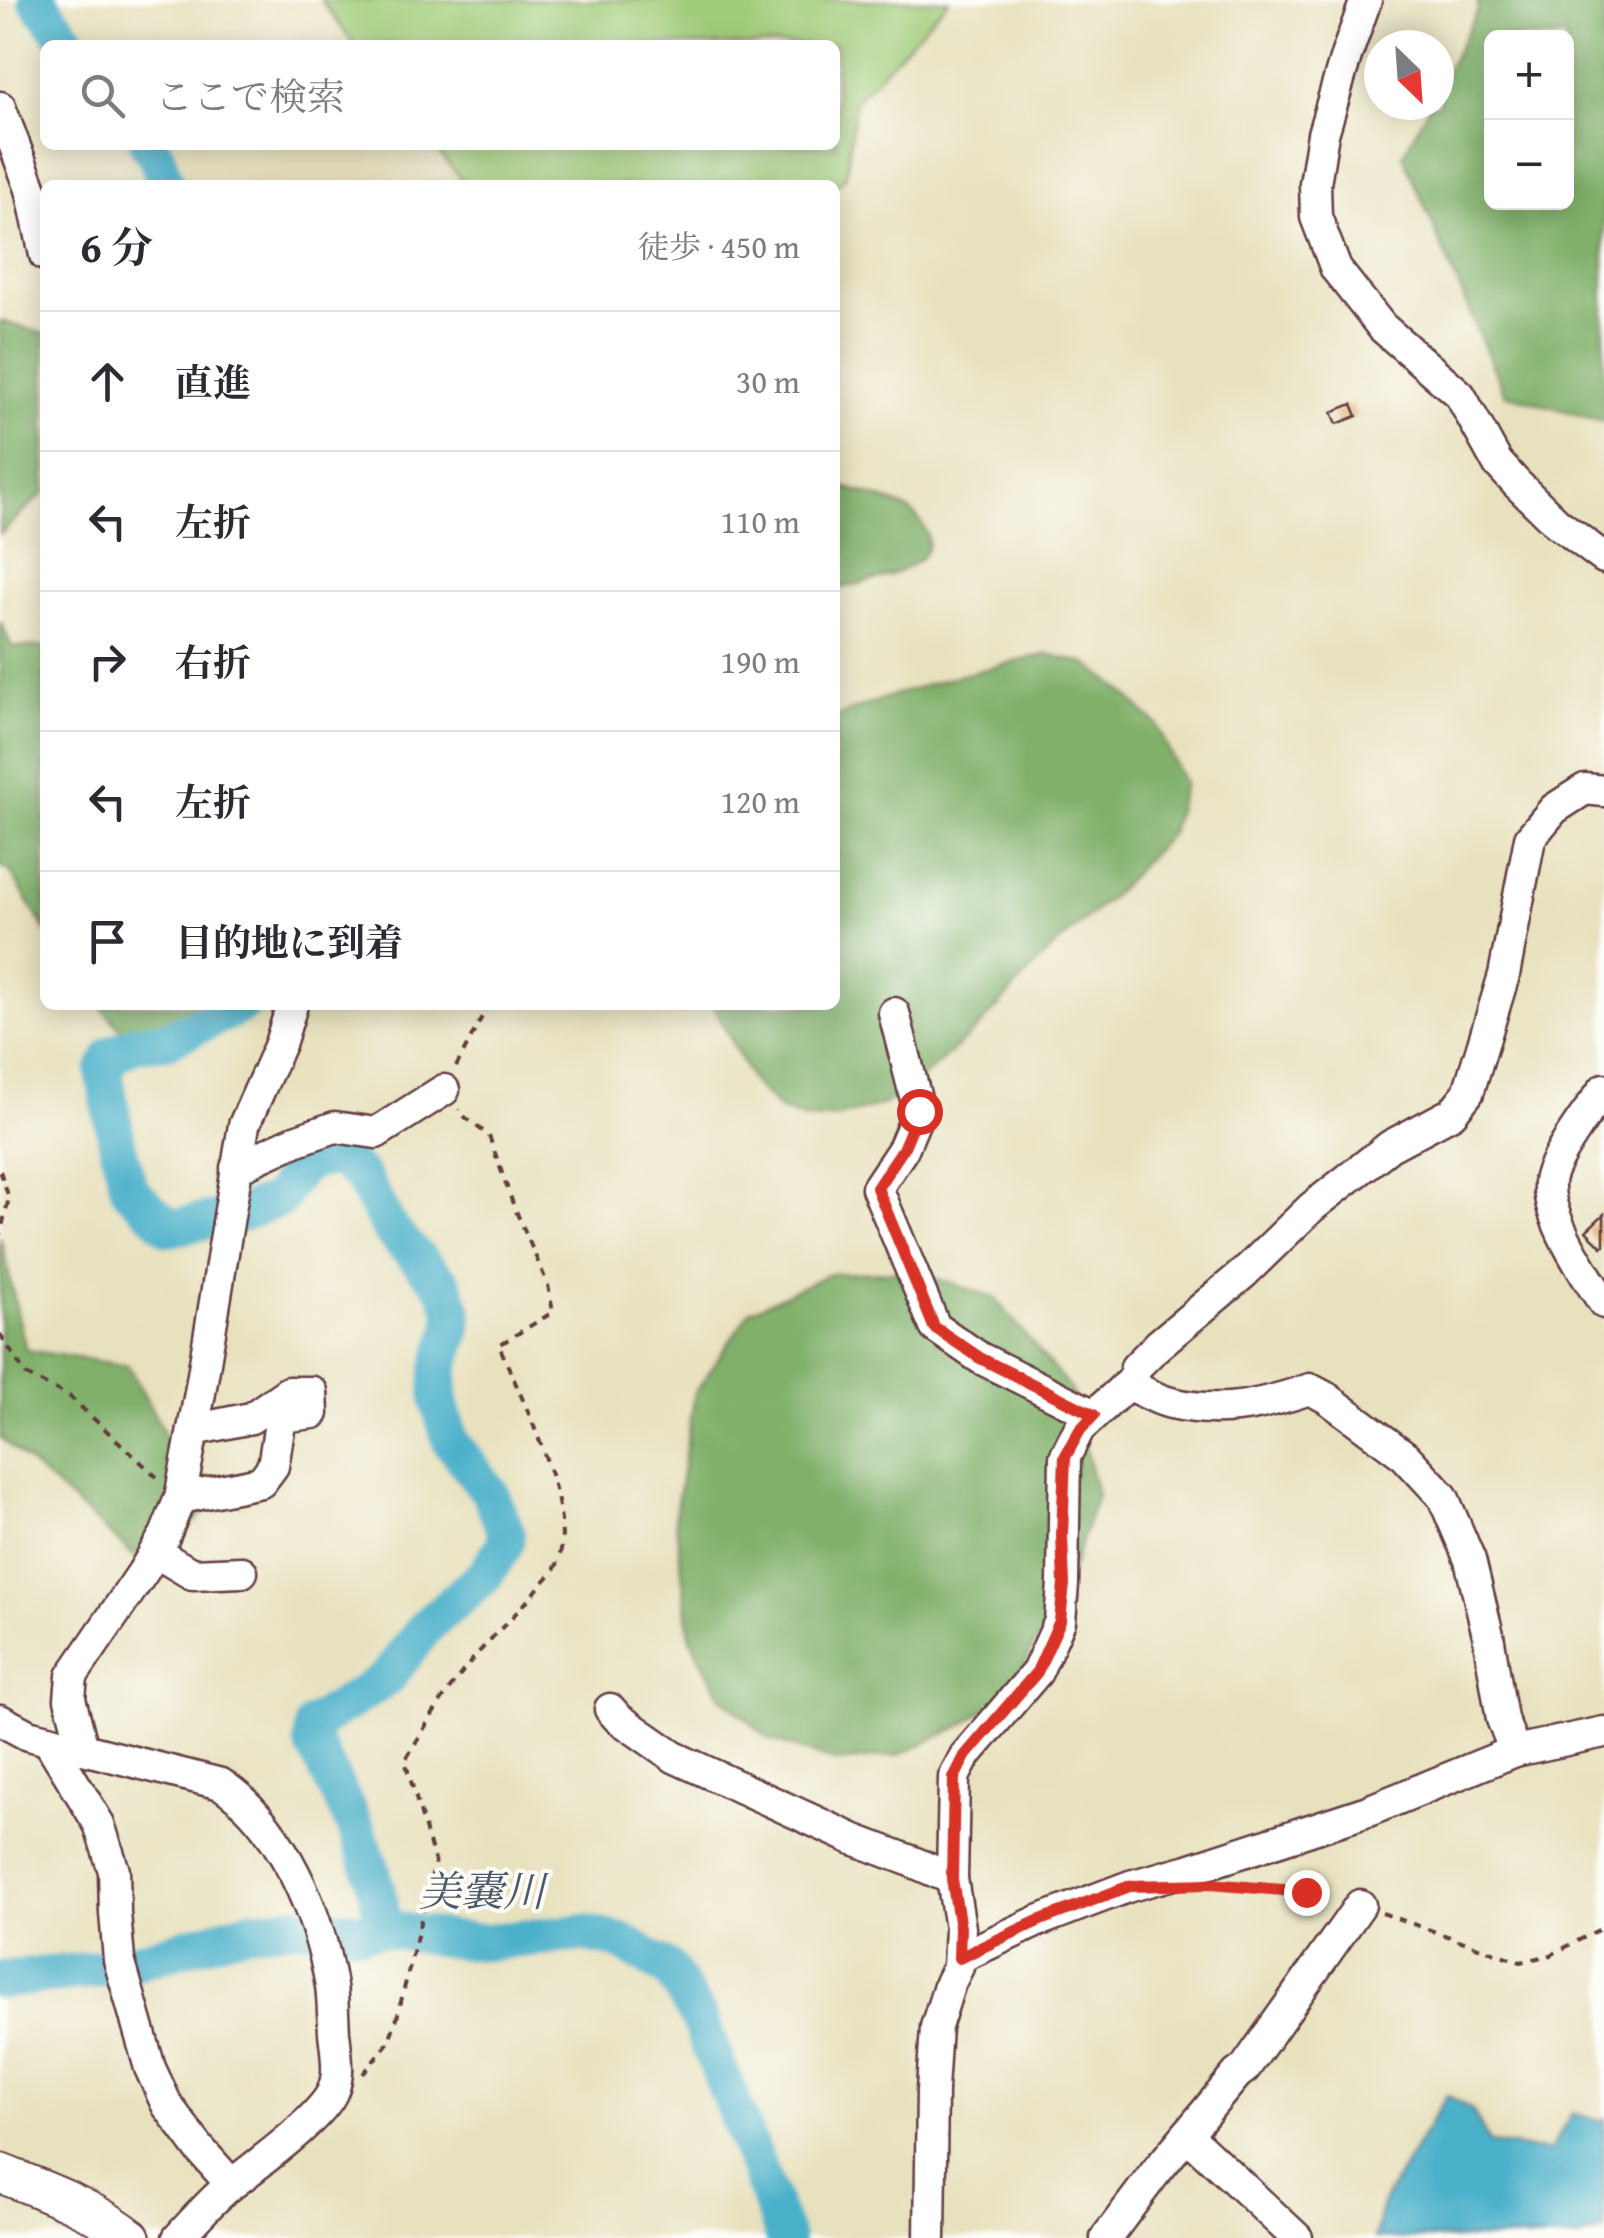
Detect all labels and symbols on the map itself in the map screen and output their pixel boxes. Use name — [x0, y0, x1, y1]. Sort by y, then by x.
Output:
north arrow — [1364, 30, 1454, 120]
route start — [897, 1089, 943, 1135]
water label: 美嚢川 — [419, 1860, 549, 1921]
route end — [1284, 1870, 1330, 1916]

